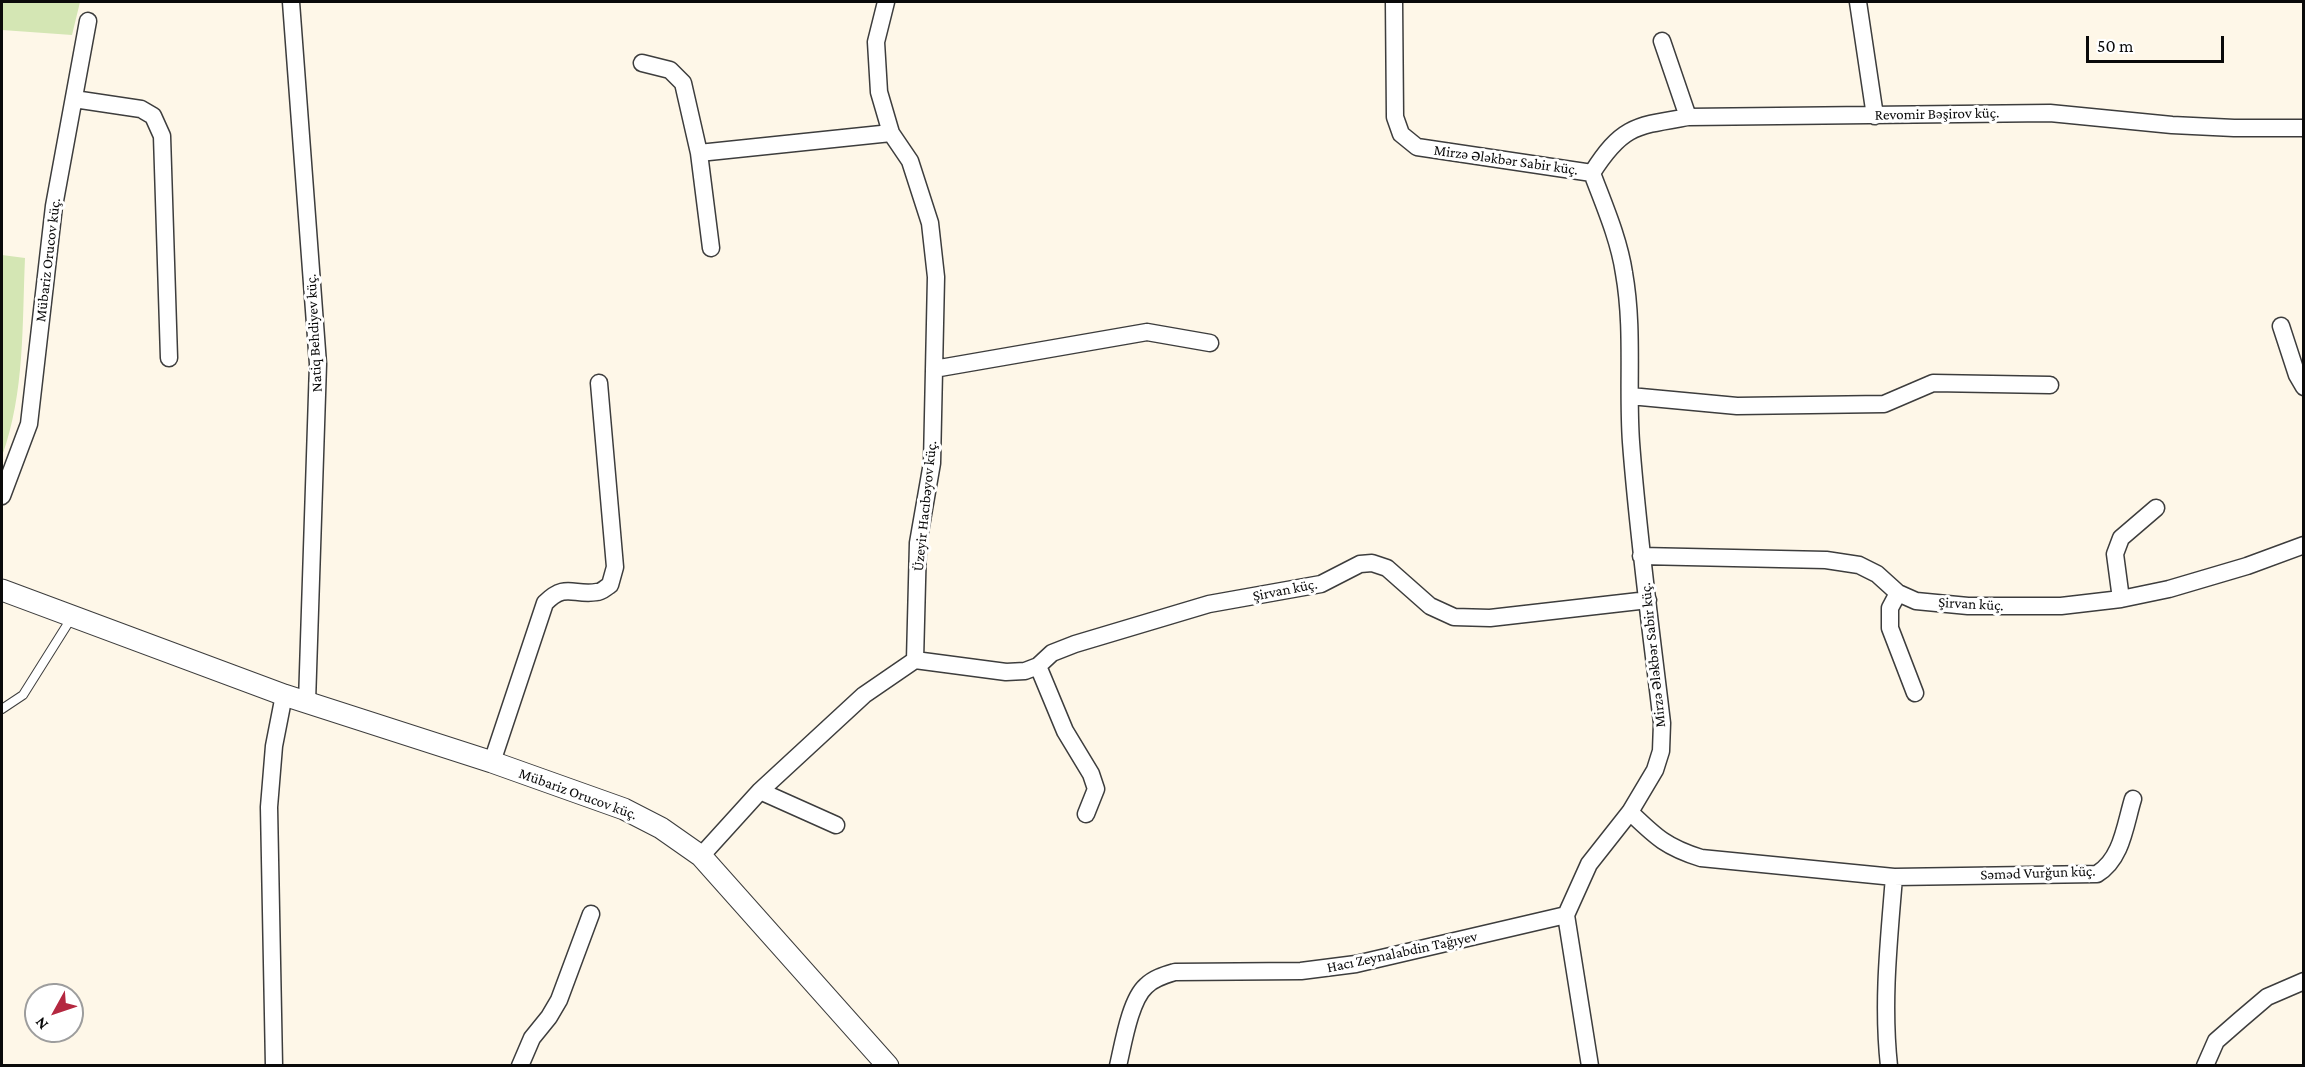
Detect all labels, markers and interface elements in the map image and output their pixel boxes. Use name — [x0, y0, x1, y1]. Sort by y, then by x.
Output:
scale bar — [2089, 24, 2227, 62]
text: 50 m — [2097, 36, 2134, 56]
street label: Revomir Bəşirov küç. — [1875, 104, 1999, 124]
street label: Mirzə Ələkbər Sabir küç. — [1433, 141, 1579, 179]
street label: Mübariz Orucov küç. — [31, 197, 65, 323]
street label: Natiq Behdiyev küç. — [302, 273, 326, 393]
street label: Üzeyir Hacıbəyov küç. — [909, 440, 941, 572]
street label: Şirvan küç. — [1251, 575, 1319, 605]
street label: Mirzə Ələkbər Sabir küç. — [1636, 582, 1670, 728]
street label: Şirvan küç. — [1938, 593, 2004, 615]
street label: Mübariz Orucov küç. — [516, 764, 640, 824]
street label: Səməd Vurğun küç. — [1980, 862, 2096, 884]
street label: Hacı Zeynalabdin Tağıyev — [1325, 927, 1479, 977]
north arrow — [24, 983, 84, 1043]
text: N — [31, 1014, 51, 1033]

